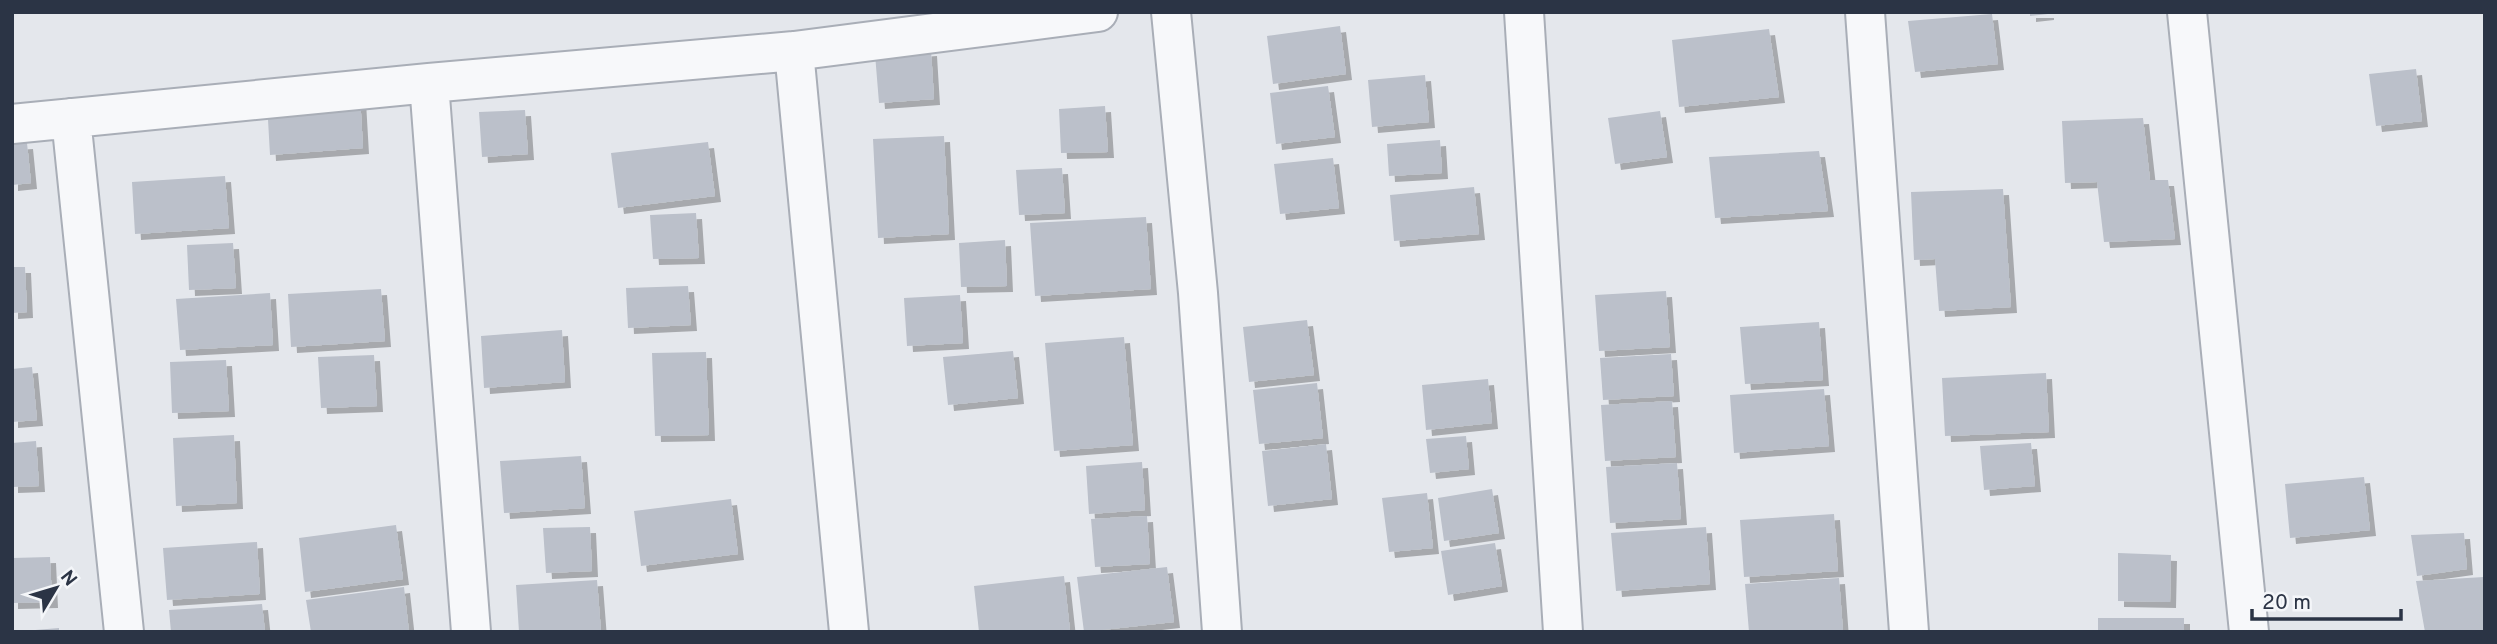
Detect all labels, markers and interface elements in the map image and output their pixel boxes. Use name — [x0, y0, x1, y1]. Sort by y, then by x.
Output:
north arrow — [21, 553, 91, 623]
text: N — [54, 566, 81, 592]
scale bar — [2252, 578, 2401, 622]
text: 20 m — [2262, 590, 2311, 617]

